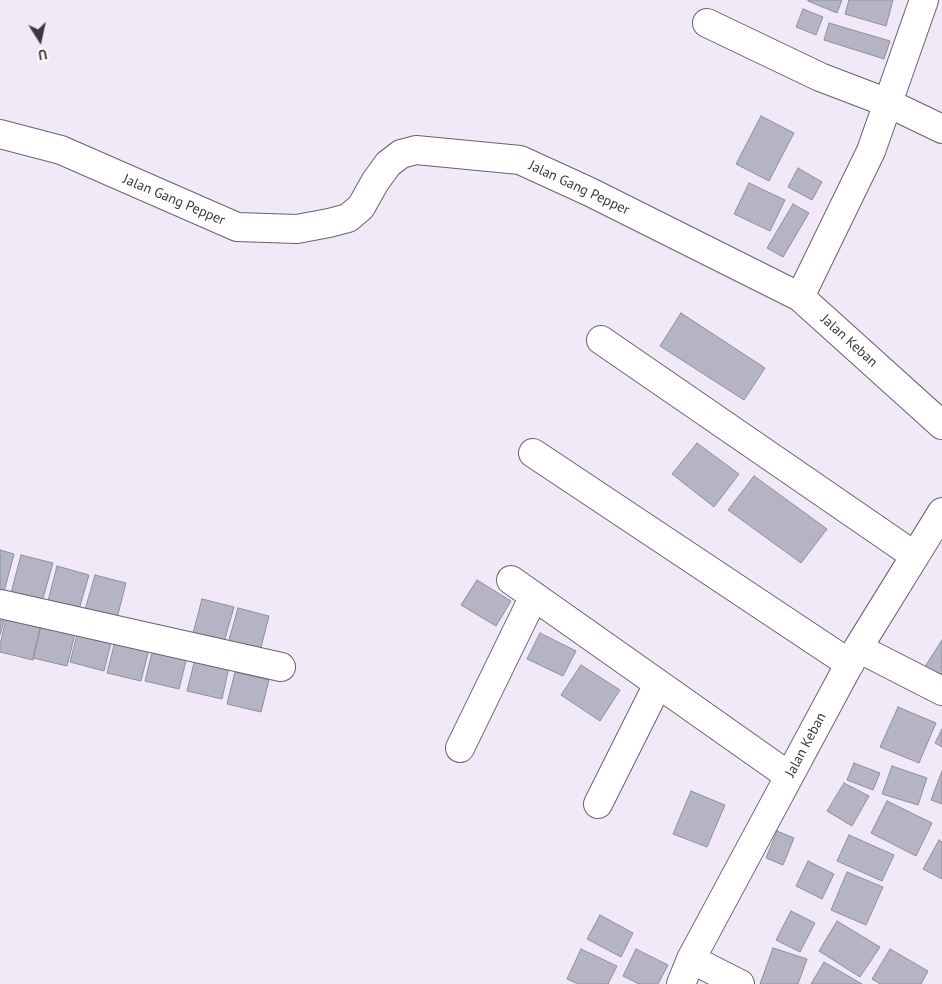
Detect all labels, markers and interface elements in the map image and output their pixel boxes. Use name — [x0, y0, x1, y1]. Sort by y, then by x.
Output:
north arrow — [15, 15, 65, 65]
text: U — [37, 45, 48, 64]
street label: Jalan Gang Pepper — [526, 157, 632, 219]
street label: Jalan Gang Pepper — [120, 171, 228, 229]
street label: Jalan Keban — [817, 311, 881, 371]
street label: Jalan Keban — [782, 710, 830, 780]

